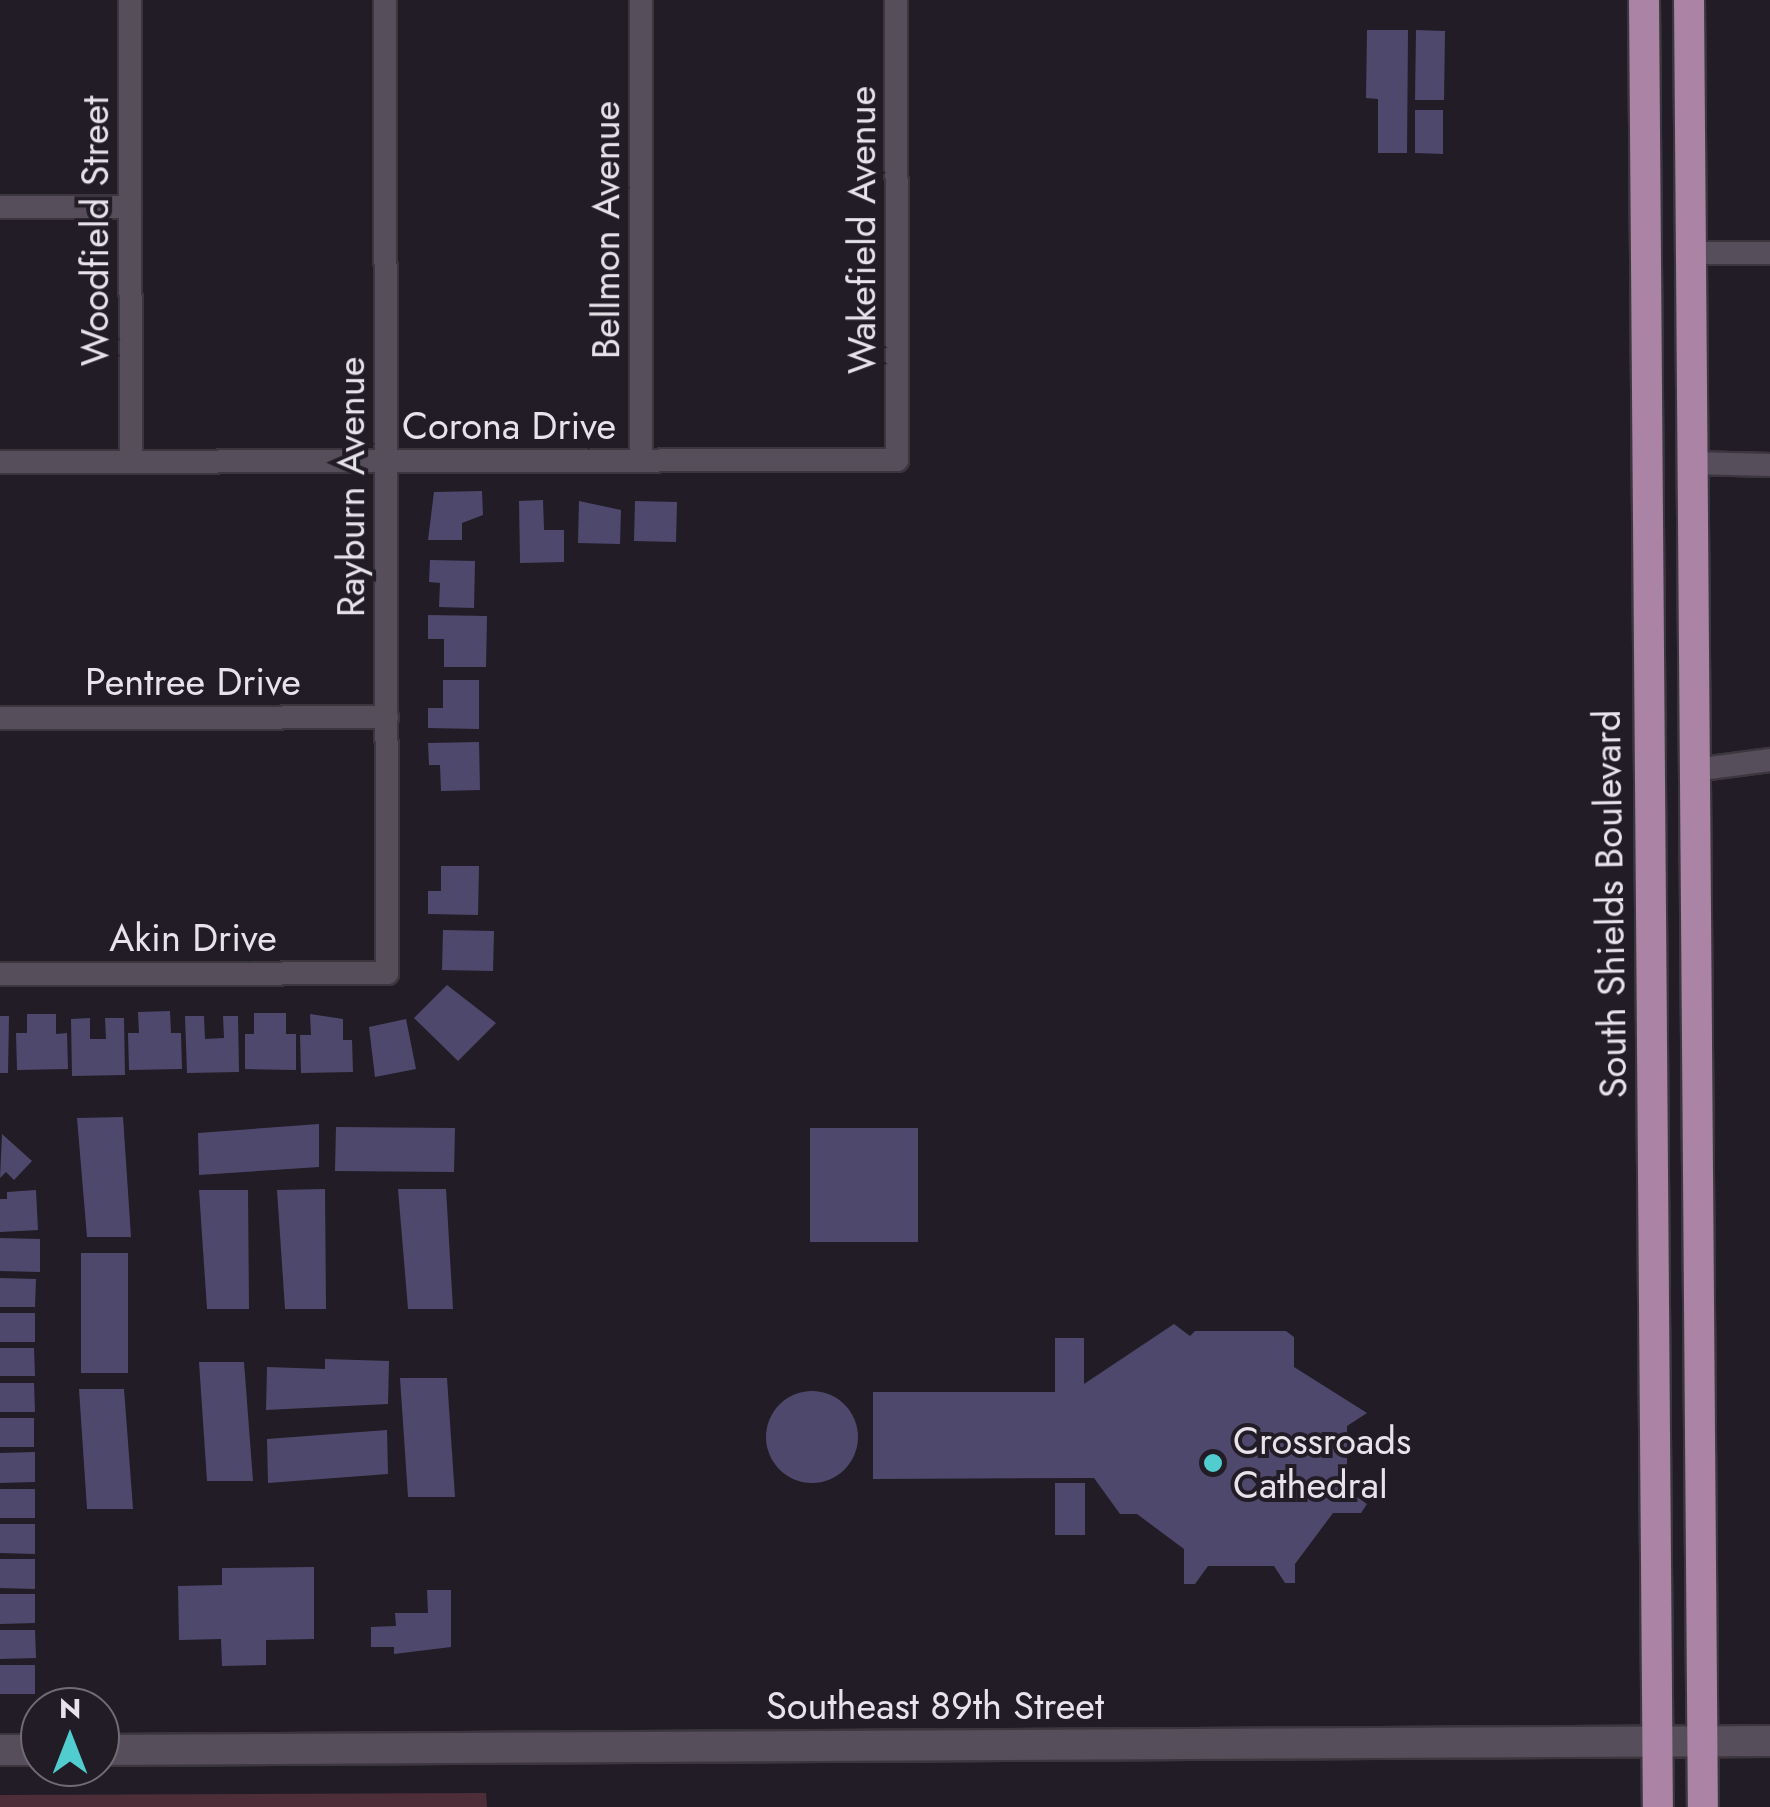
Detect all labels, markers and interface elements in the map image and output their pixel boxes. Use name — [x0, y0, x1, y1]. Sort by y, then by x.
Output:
street label: Wakefield Avenue — [839, 86, 885, 374]
street label: Woodfield Street — [72, 96, 118, 366]
street label: Bellmon Avenue — [583, 101, 629, 359]
street label: Rayburn Avenue — [328, 357, 374, 617]
street label: Corona Drive — [402, 403, 616, 449]
street label: Pentree Drive — [85, 659, 301, 705]
street label: South Shields Boulevard — [1584, 709, 1636, 1099]
street label: Akin Drive — [109, 915, 277, 961]
place label: Crossroads Cathedral — [1233, 1418, 1411, 1508]
marker: Crossroads Cathedral — [1202, 1452, 1224, 1474]
street label: Southeast 89th Street — [766, 1683, 1104, 1729]
north arrow — [20, 1687, 120, 1787]
text: N — [59, 1688, 81, 1729]

